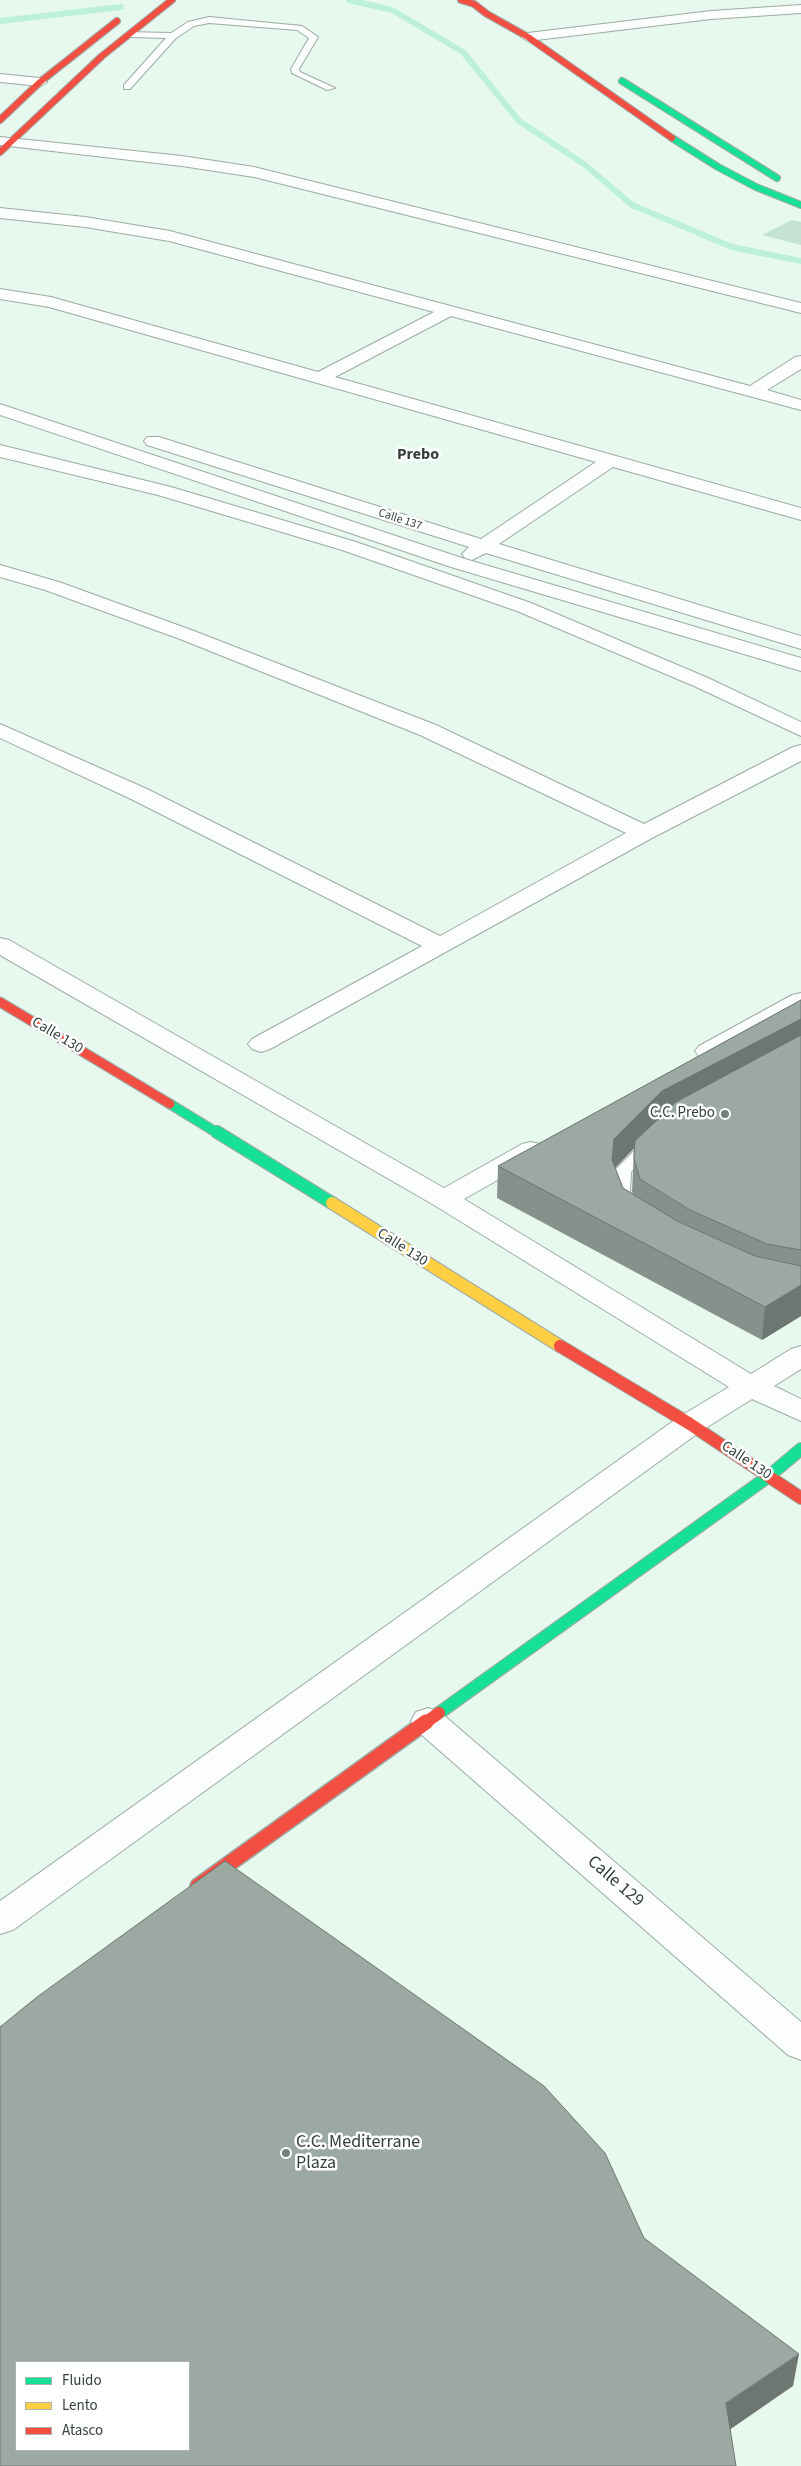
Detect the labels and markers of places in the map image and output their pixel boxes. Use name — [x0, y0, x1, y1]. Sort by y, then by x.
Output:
place label: C.C. Prebo — [650, 1105, 715, 1123]
marker: C.C. Prebo — [719, 1108, 731, 1120]
place label: C.C. Mediterrane Plaza — [296, 2132, 420, 2174]
marker: C.C. Mediterrane Plaza — [280, 2147, 292, 2159]

